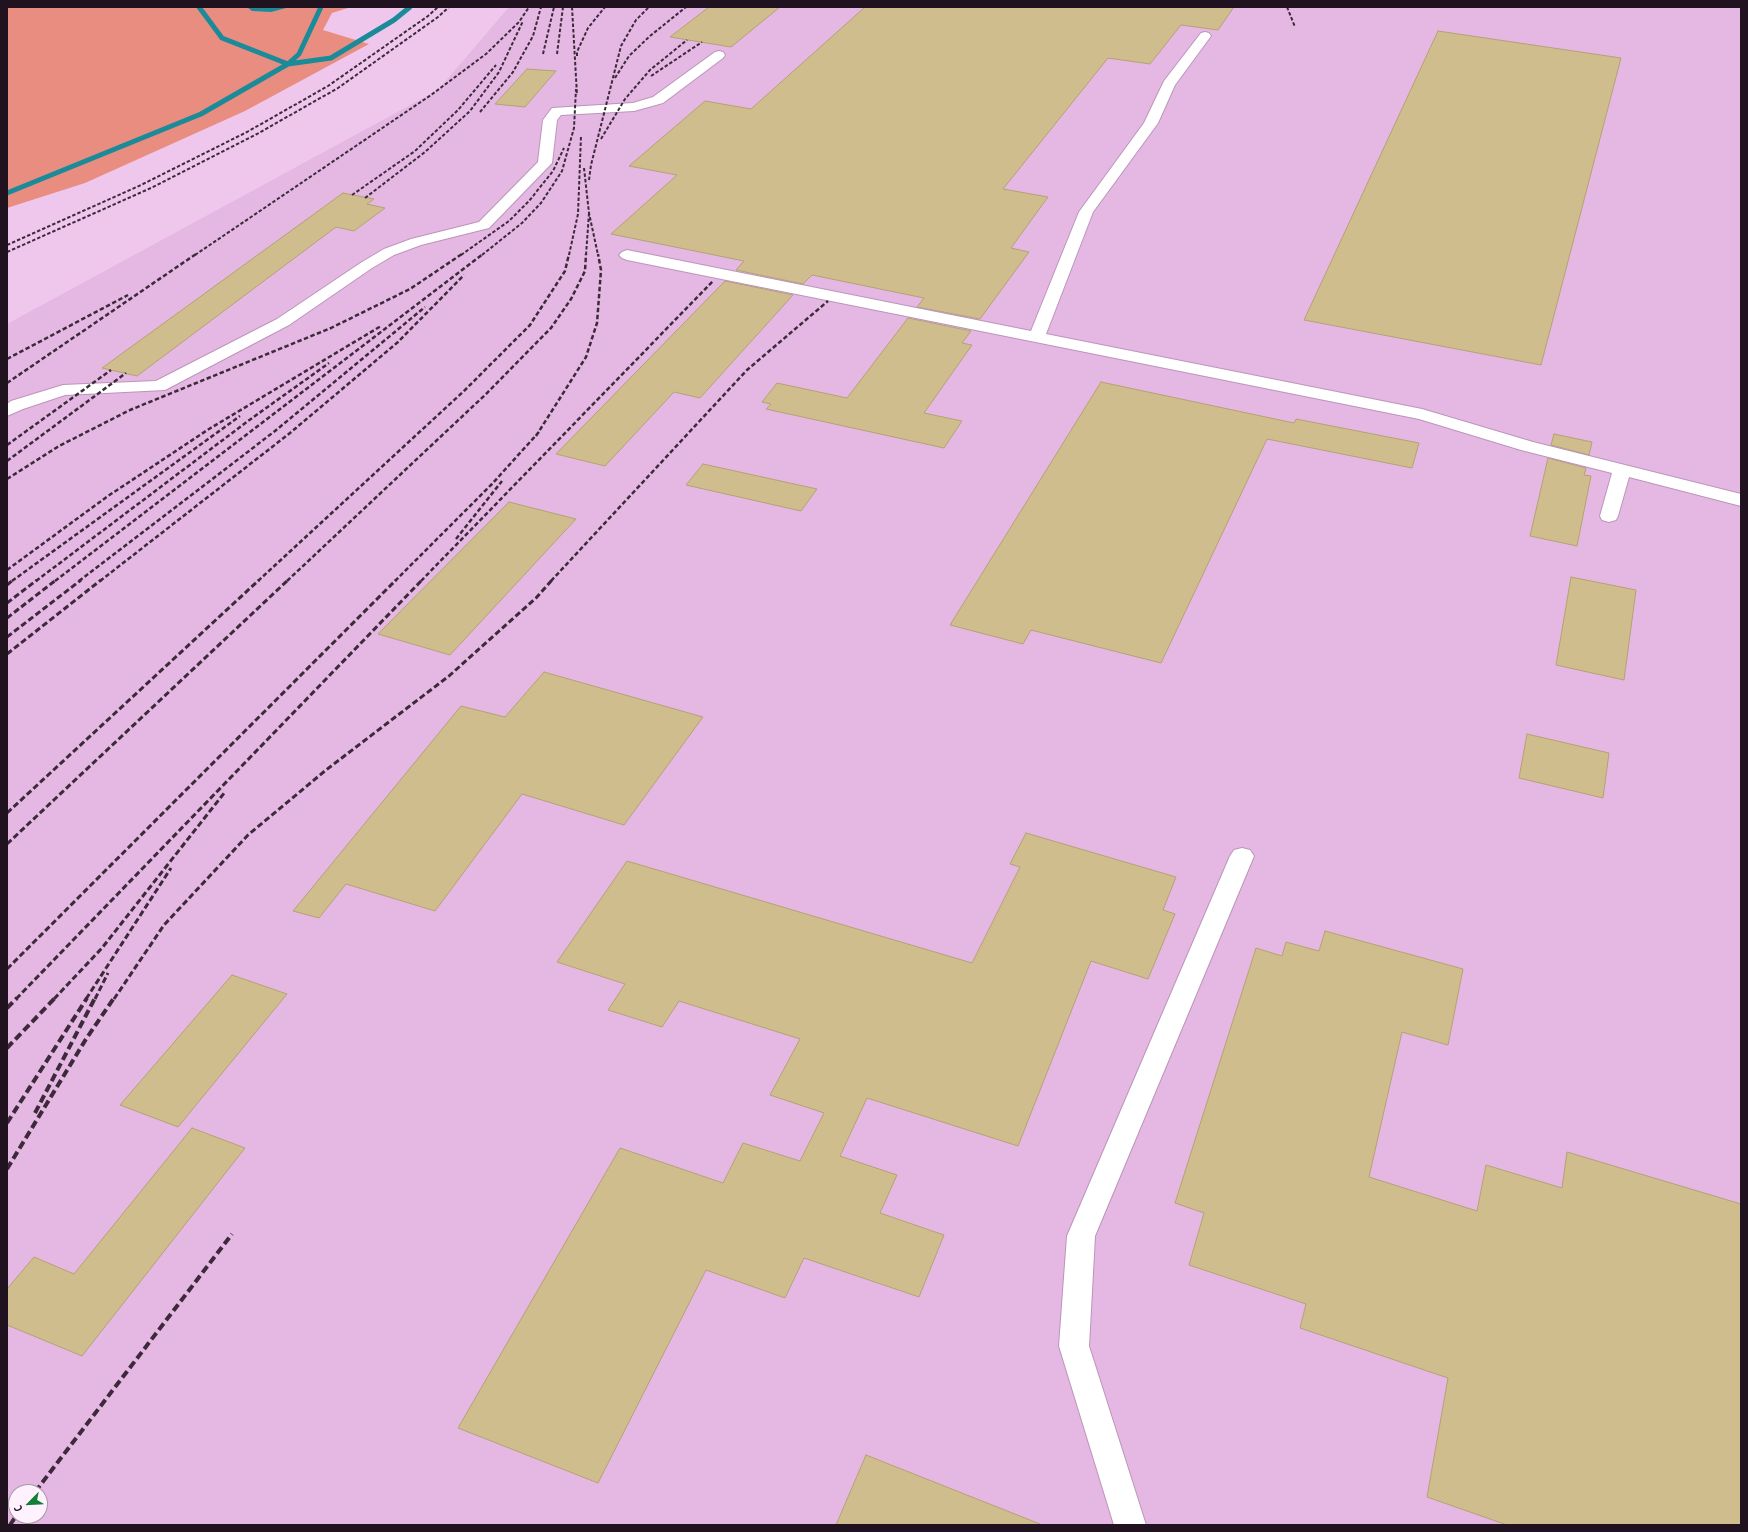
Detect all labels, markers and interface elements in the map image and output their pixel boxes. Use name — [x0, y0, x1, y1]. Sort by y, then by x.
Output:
north arrow — [8, 1484, 48, 1524]
text: С — [11, 1503, 25, 1514]

